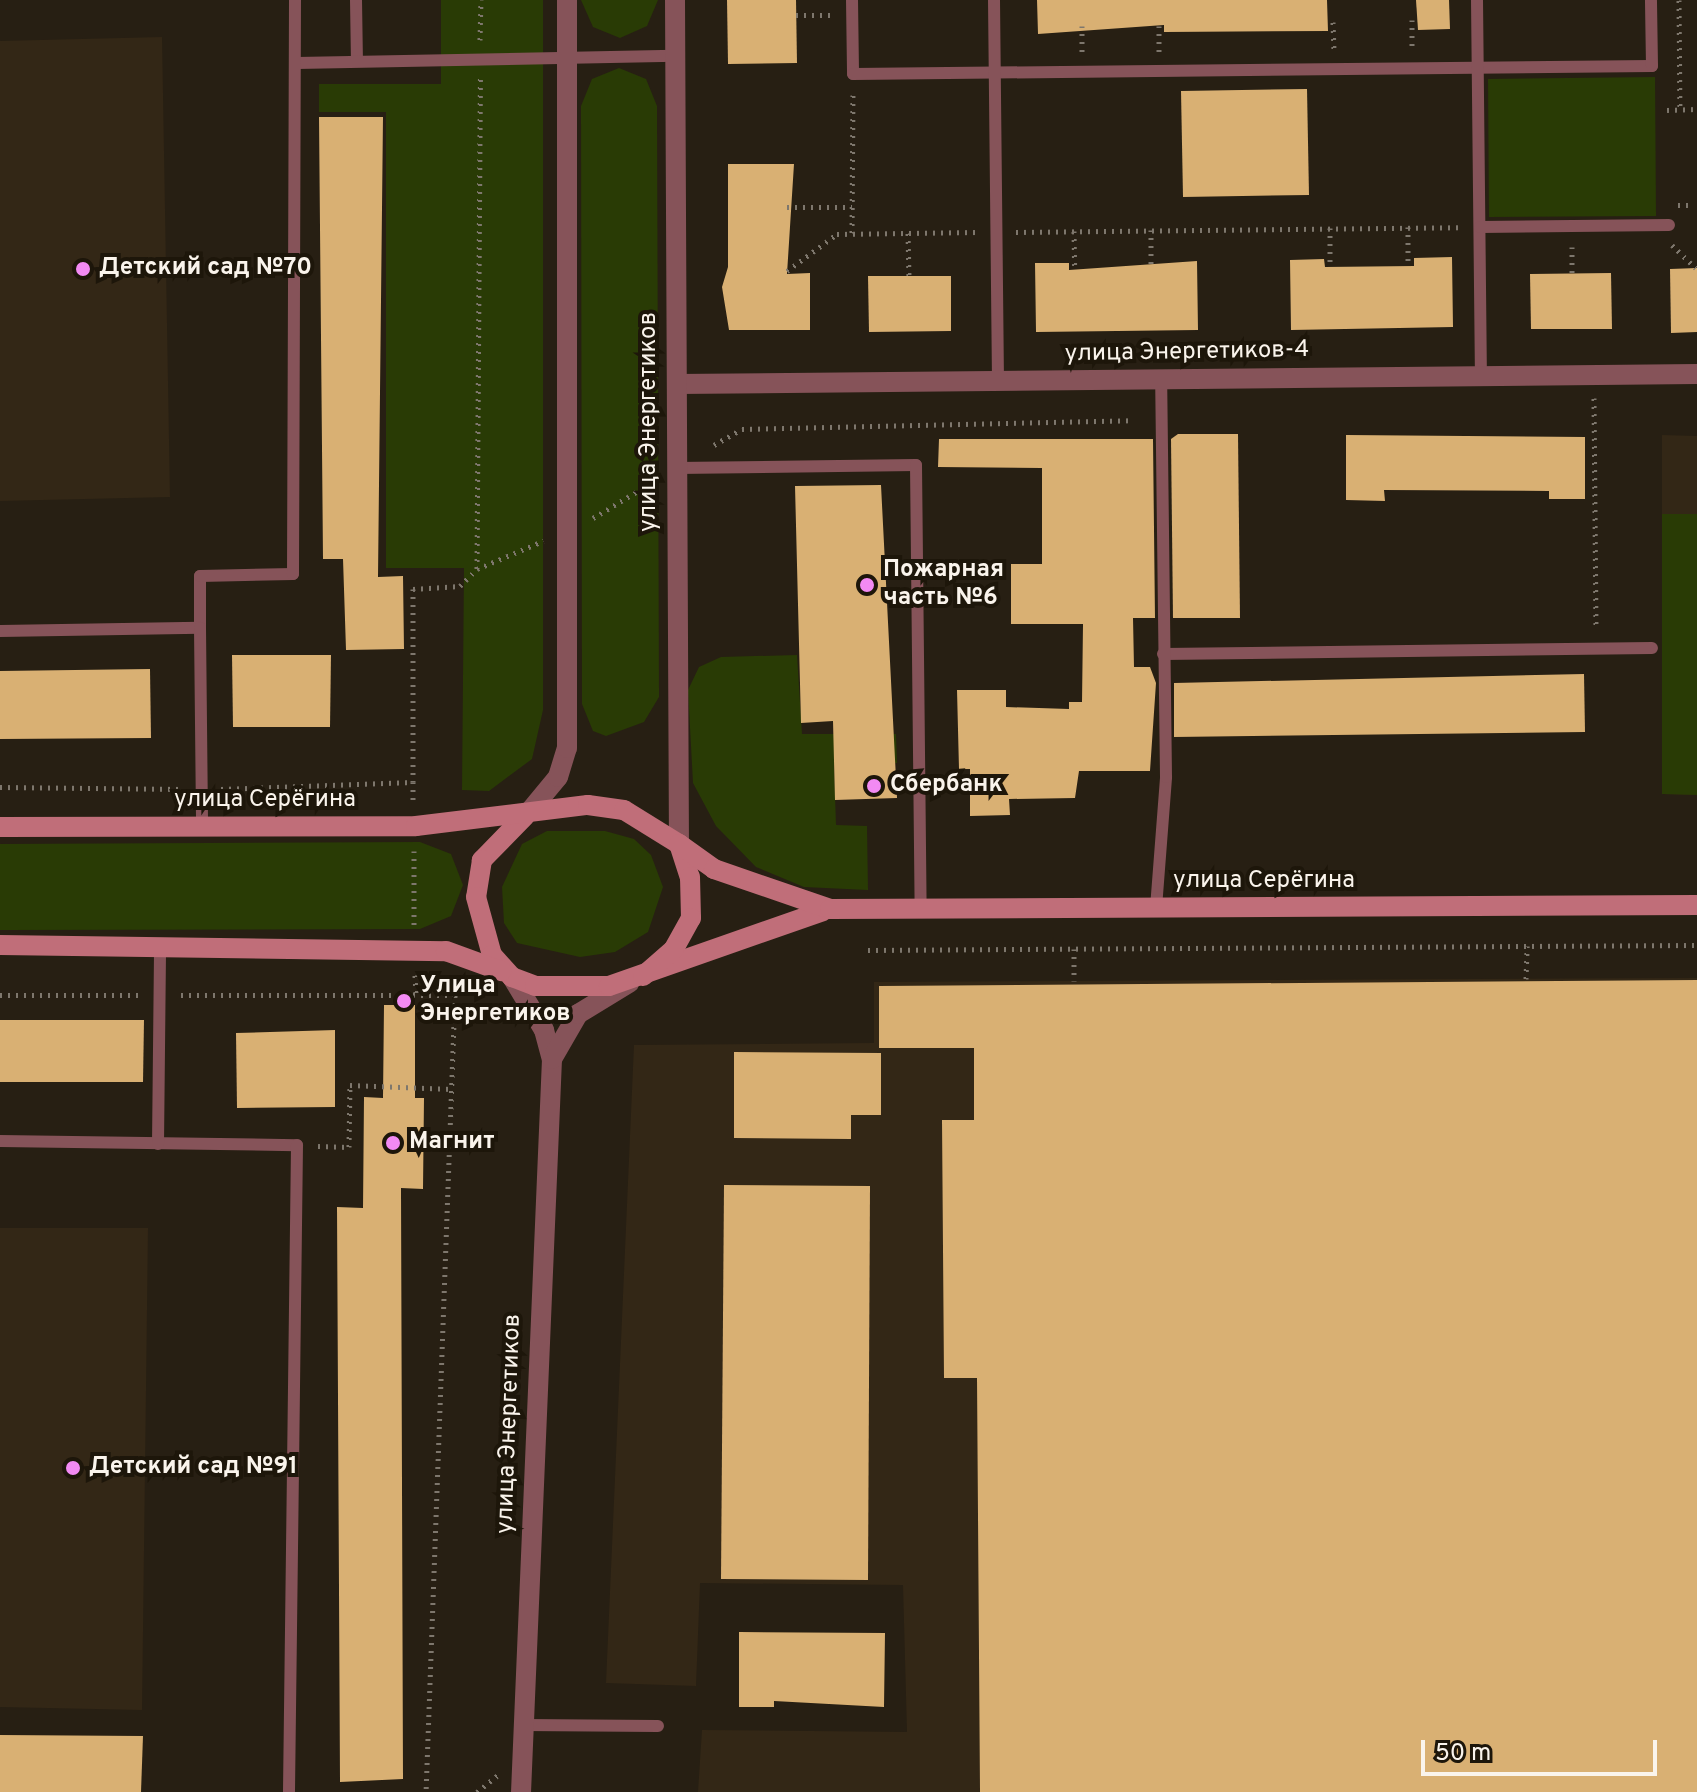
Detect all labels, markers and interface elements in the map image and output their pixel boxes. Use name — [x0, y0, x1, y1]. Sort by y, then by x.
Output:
place label: Детский сад №70 — [99, 255, 312, 283]
marker: Детский сад №70 — [74, 260, 92, 278]
street label: улица Энергетиков — [636, 312, 664, 532]
street label: улица Энергетиков-4 — [1065, 336, 1309, 370]
place label: Пожарная часть №6 — [883, 557, 1004, 613]
marker: Пожарная часть №6 — [858, 576, 876, 594]
place label: Сбербанк — [890, 772, 1003, 800]
marker: Сбербанк — [865, 777, 883, 795]
street label: улица Серёгина — [174, 787, 356, 815]
street label: улица Серёгина — [1173, 868, 1355, 896]
place label: Улица Энергетиков — [420, 973, 571, 1029]
marker: Улица Энергетиков — [395, 992, 413, 1010]
place label: Магнит — [409, 1129, 495, 1157]
marker: Магнит — [384, 1134, 402, 1152]
street label: улица Энергетиков — [492, 1314, 528, 1534]
place label: Детский сад №91 — [89, 1454, 298, 1482]
marker: Детский сад №91 — [64, 1459, 82, 1477]
scale bar — [1425, 1724, 1661, 1774]
text: 50 m — [1435, 1739, 1491, 1769]

